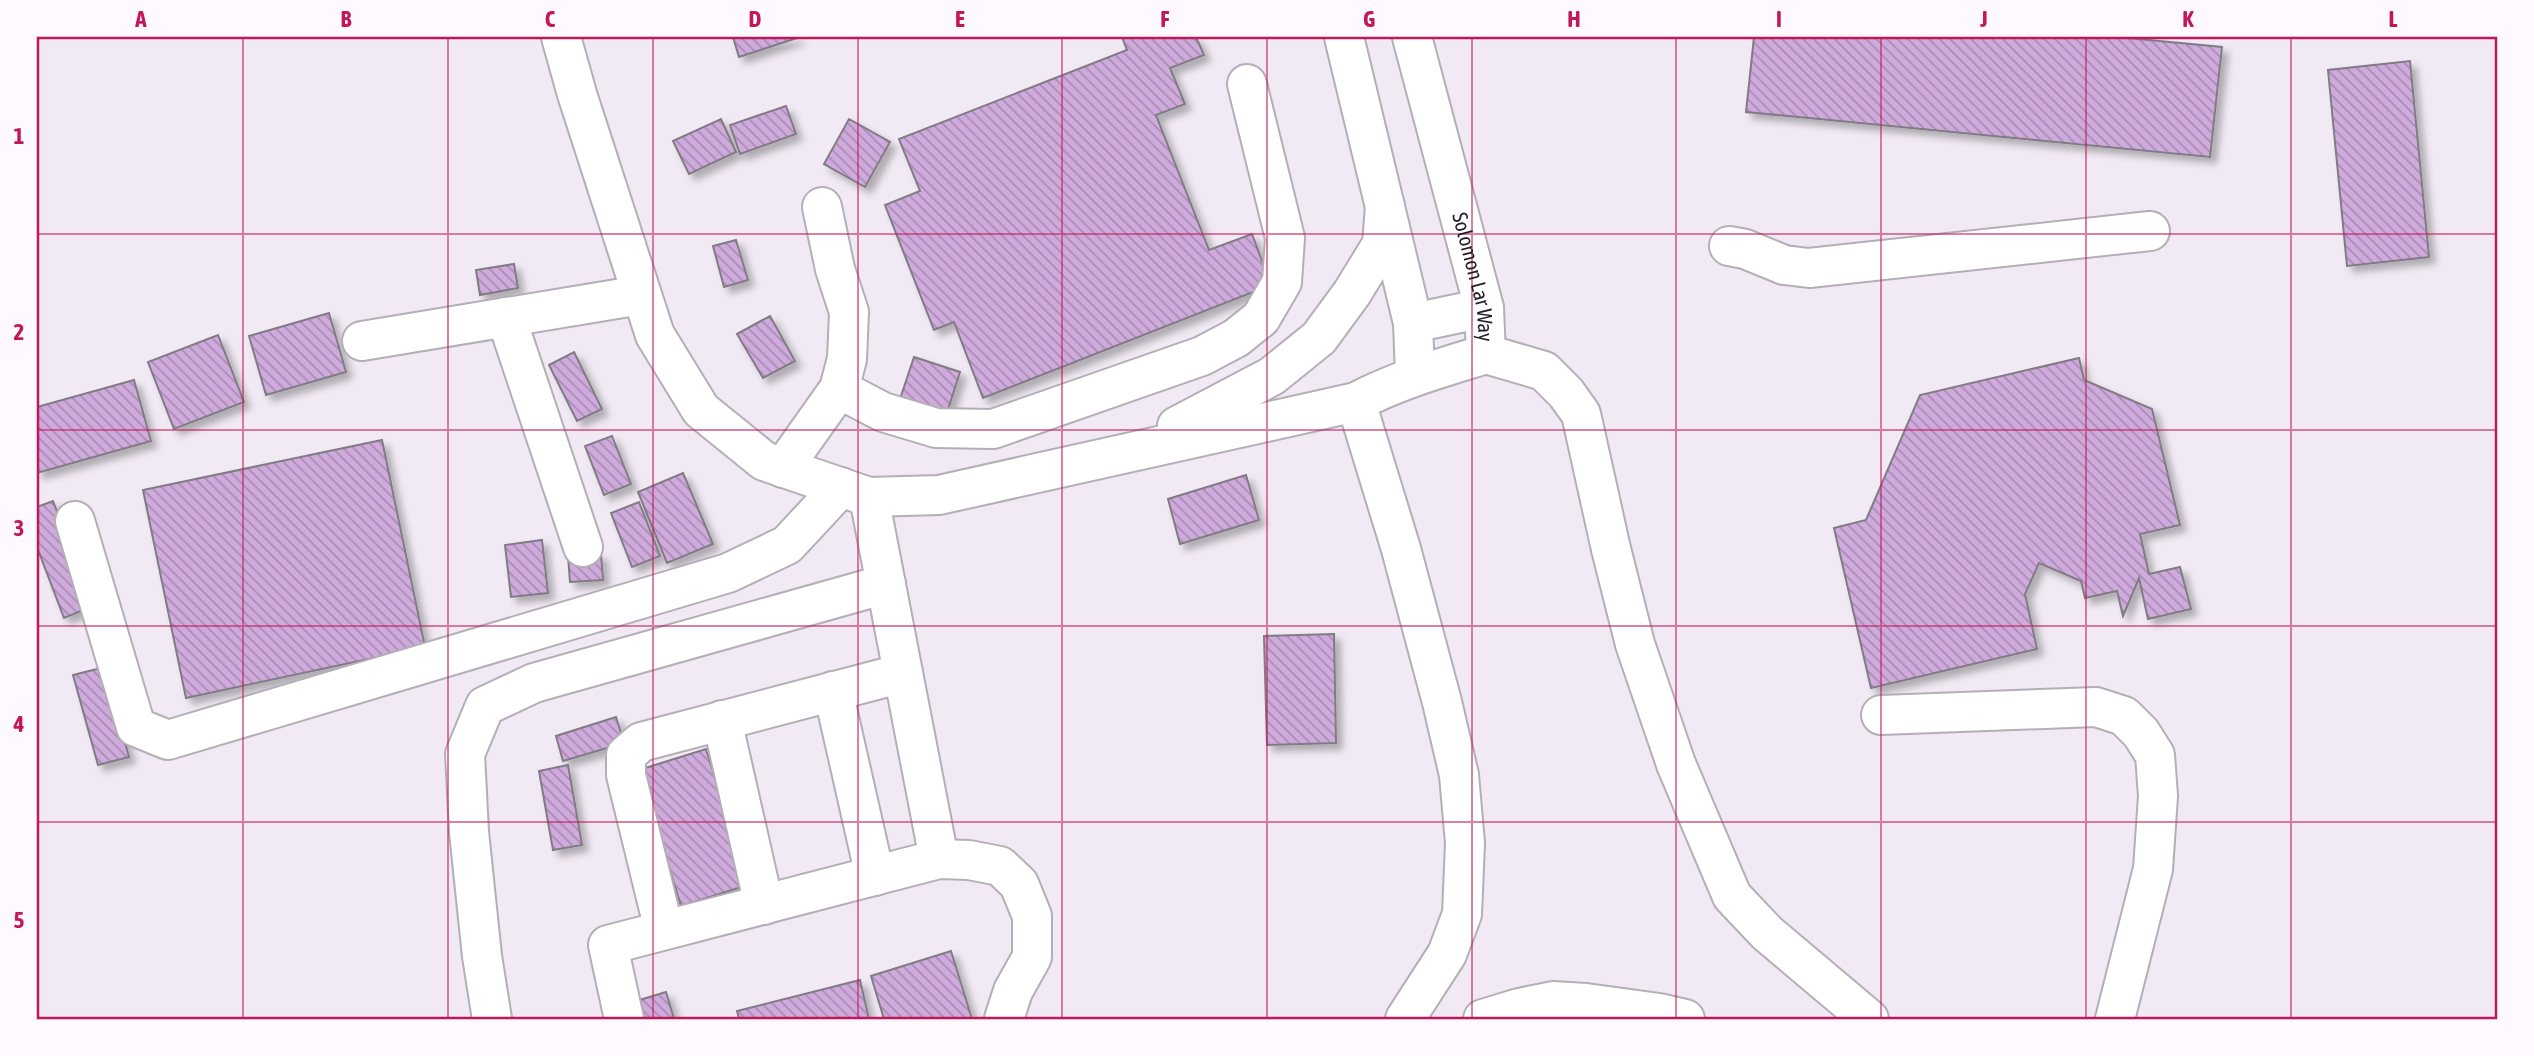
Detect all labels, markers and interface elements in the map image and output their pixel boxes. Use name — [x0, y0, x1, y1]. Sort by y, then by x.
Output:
text: A — [134, 6, 147, 32]
text: B — [341, 6, 352, 32]
text: C — [545, 6, 556, 32]
text: D — [749, 6, 762, 32]
text: E — [955, 6, 965, 32]
text: F — [1160, 6, 1170, 32]
text: G — [1363, 6, 1375, 32]
text: H — [1567, 6, 1581, 32]
text: I — [1776, 6, 1782, 32]
text: J — [1979, 6, 1988, 32]
text: K — [2182, 6, 2194, 32]
text: L — [2389, 6, 2398, 32]
text: 1 — [14, 123, 25, 149]
street label: Solomon Lar Way — [1448, 210, 1498, 342]
text: 2 — [14, 319, 24, 345]
text: 3 — [14, 515, 24, 541]
text: 4 — [13, 711, 25, 737]
text: 5 — [14, 907, 25, 933]

